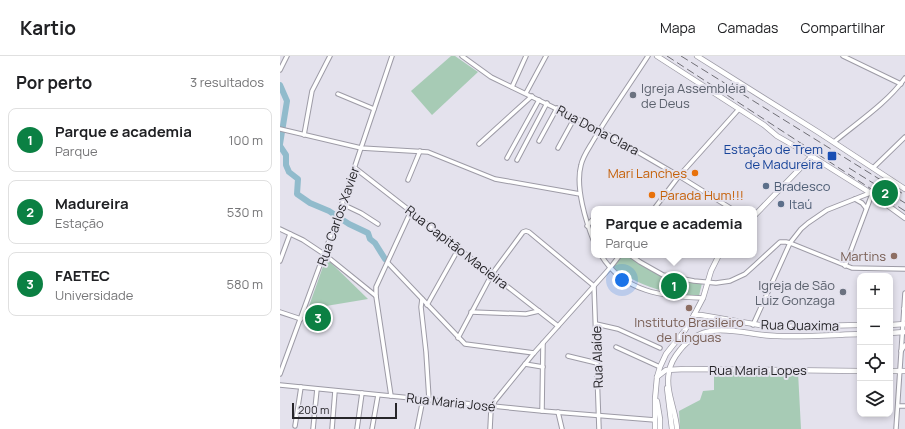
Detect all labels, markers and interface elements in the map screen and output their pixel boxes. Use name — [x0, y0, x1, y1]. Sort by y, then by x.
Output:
text: Kartio — [20, 15, 76, 41]
text: Mapa — [660, 18, 696, 37]
text: Camadas — [718, 18, 778, 37]
text: Compartilhar — [800, 18, 885, 37]
text: Por perto — [16, 71, 92, 94]
text: 3 resultados — [190, 73, 264, 91]
place label: Igreja Assembléia de Deus — [641, 79, 746, 112]
marker: Igreja Assembléia de Deus — [628, 90, 638, 100]
street label: Rua Dona Clara — [554, 101, 642, 159]
text: Parque e academia — [55, 121, 192, 142]
text: 1 — [27, 131, 33, 149]
text: 100 m — [228, 131, 263, 149]
place label: Estação de Trem de Madureira — [724, 140, 823, 173]
text: Parque — [55, 142, 97, 160]
marker: Estação de Trem de Madureira — [826, 150, 838, 162]
street label: Rua Carlos Xavier — [313, 164, 364, 268]
place label: Mari Lanches — [608, 164, 687, 182]
marker: Mari Lanches — [690, 168, 700, 178]
place label: Bradesco — [774, 177, 831, 195]
pin: 2 — [872, 178, 898, 208]
marker: Bradesco — [761, 181, 771, 191]
place label: Parada Hum!!! — [660, 186, 744, 204]
marker: Parada Hum!!! — [647, 190, 657, 200]
text: Madureira — [55, 193, 129, 214]
place label: Itaú — [789, 195, 812, 213]
marker: Itaú — [776, 199, 786, 209]
street label: Rua Capitão Macieira — [402, 201, 512, 293]
text: 2 — [26, 203, 34, 221]
text: 530 m — [227, 203, 263, 221]
popup — [591, 206, 757, 258]
text: Parque e academia — [606, 213, 742, 234]
text: Estação — [55, 214, 104, 232]
text: Parque — [606, 234, 648, 252]
place label: Martins — [840, 247, 886, 265]
marker: Martins — [889, 251, 899, 261]
text: FAETEC — [55, 265, 110, 286]
your location — [612, 270, 632, 290]
pin: 1 — [661, 271, 687, 301]
map controls — [857, 273, 893, 417]
button: + — [857, 273, 893, 309]
text: 3 — [26, 275, 34, 293]
text: 580 m — [226, 275, 263, 293]
place label: Igreja de São Luiz Gonzaga — [755, 276, 835, 309]
text: Universidade — [55, 286, 133, 304]
marker: Igreja de São Luiz Gonzaga — [838, 287, 848, 297]
pin: 3 — [305, 303, 331, 333]
marker: Instituto Brasileiro de Línguas — [684, 303, 694, 313]
button: − — [857, 309, 893, 345]
place label: Instituto Brasileiro de Línguas — [634, 313, 744, 346]
street label: Rua Quaxima — [761, 315, 839, 335]
street label: Rua Alaíde — [587, 325, 607, 389]
button: locate — [857, 345, 893, 381]
street label: Rua Maria Lopes — [709, 361, 807, 379]
button: layers — [857, 381, 893, 417]
street label: Rua Maria José — [406, 388, 497, 416]
scale bar — [292, 401, 397, 420]
text: 200 m — [298, 402, 329, 417]

